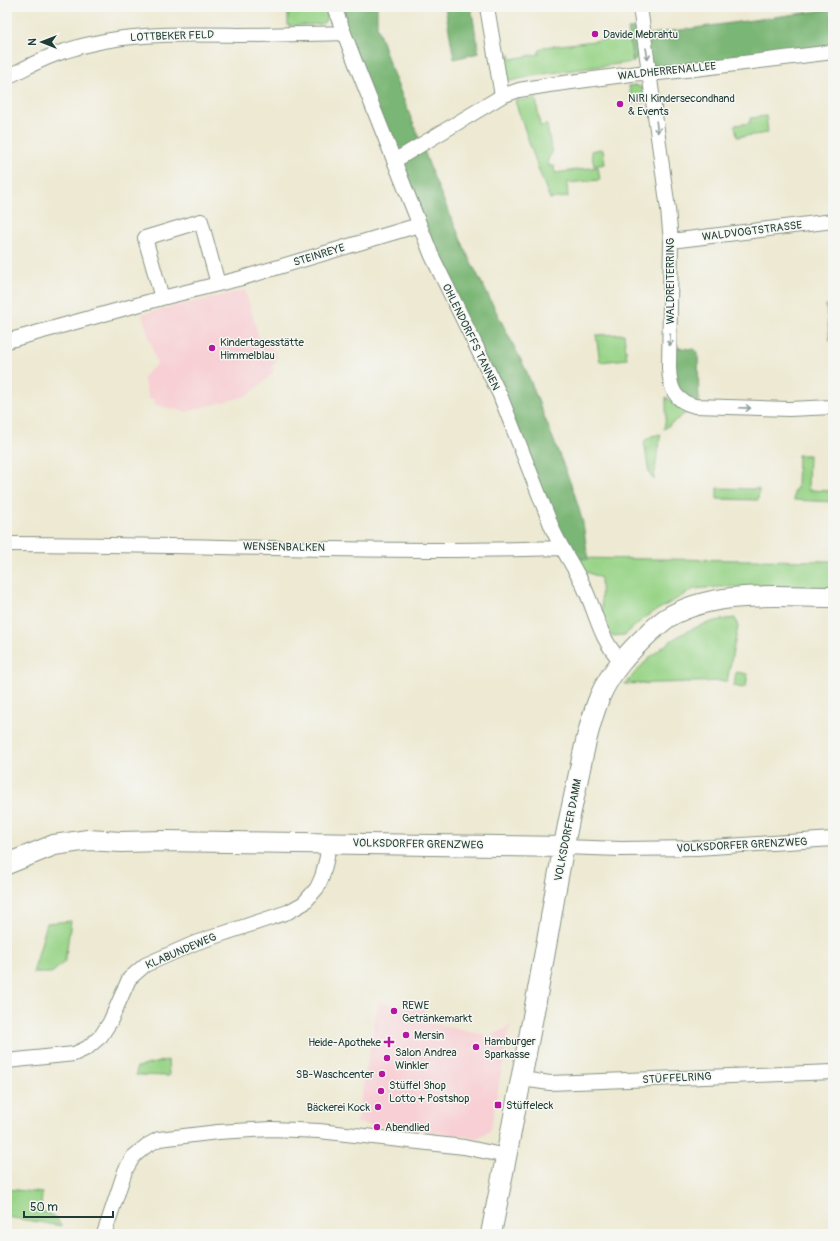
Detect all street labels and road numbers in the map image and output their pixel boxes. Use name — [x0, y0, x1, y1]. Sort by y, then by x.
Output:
street label: LOTTBEKER FELD — [130, 28, 214, 44]
street label: WALDHERRENALLEE — [617, 59, 717, 83]
street label: WALDVOGTSTRASSE — [701, 218, 803, 244]
street label: WALDREITERRING — [664, 238, 677, 324]
street label: STEINREYE — [292, 241, 346, 269]
street label: OHLENDORFFS TANNEN — [440, 282, 502, 392]
street label: WENSENBALKEN — [243, 540, 325, 554]
street label: VOLKSDORFER DAMM — [552, 778, 584, 882]
street label: VOLKSDORFER GRENZWEG — [676, 835, 808, 855]
street label: VOLKSDORFER GRENZWEG — [352, 836, 484, 852]
street label: KLABUNDEWEG — [144, 930, 218, 972]
street label: STÜFFELRING — [642, 1070, 712, 1086]

